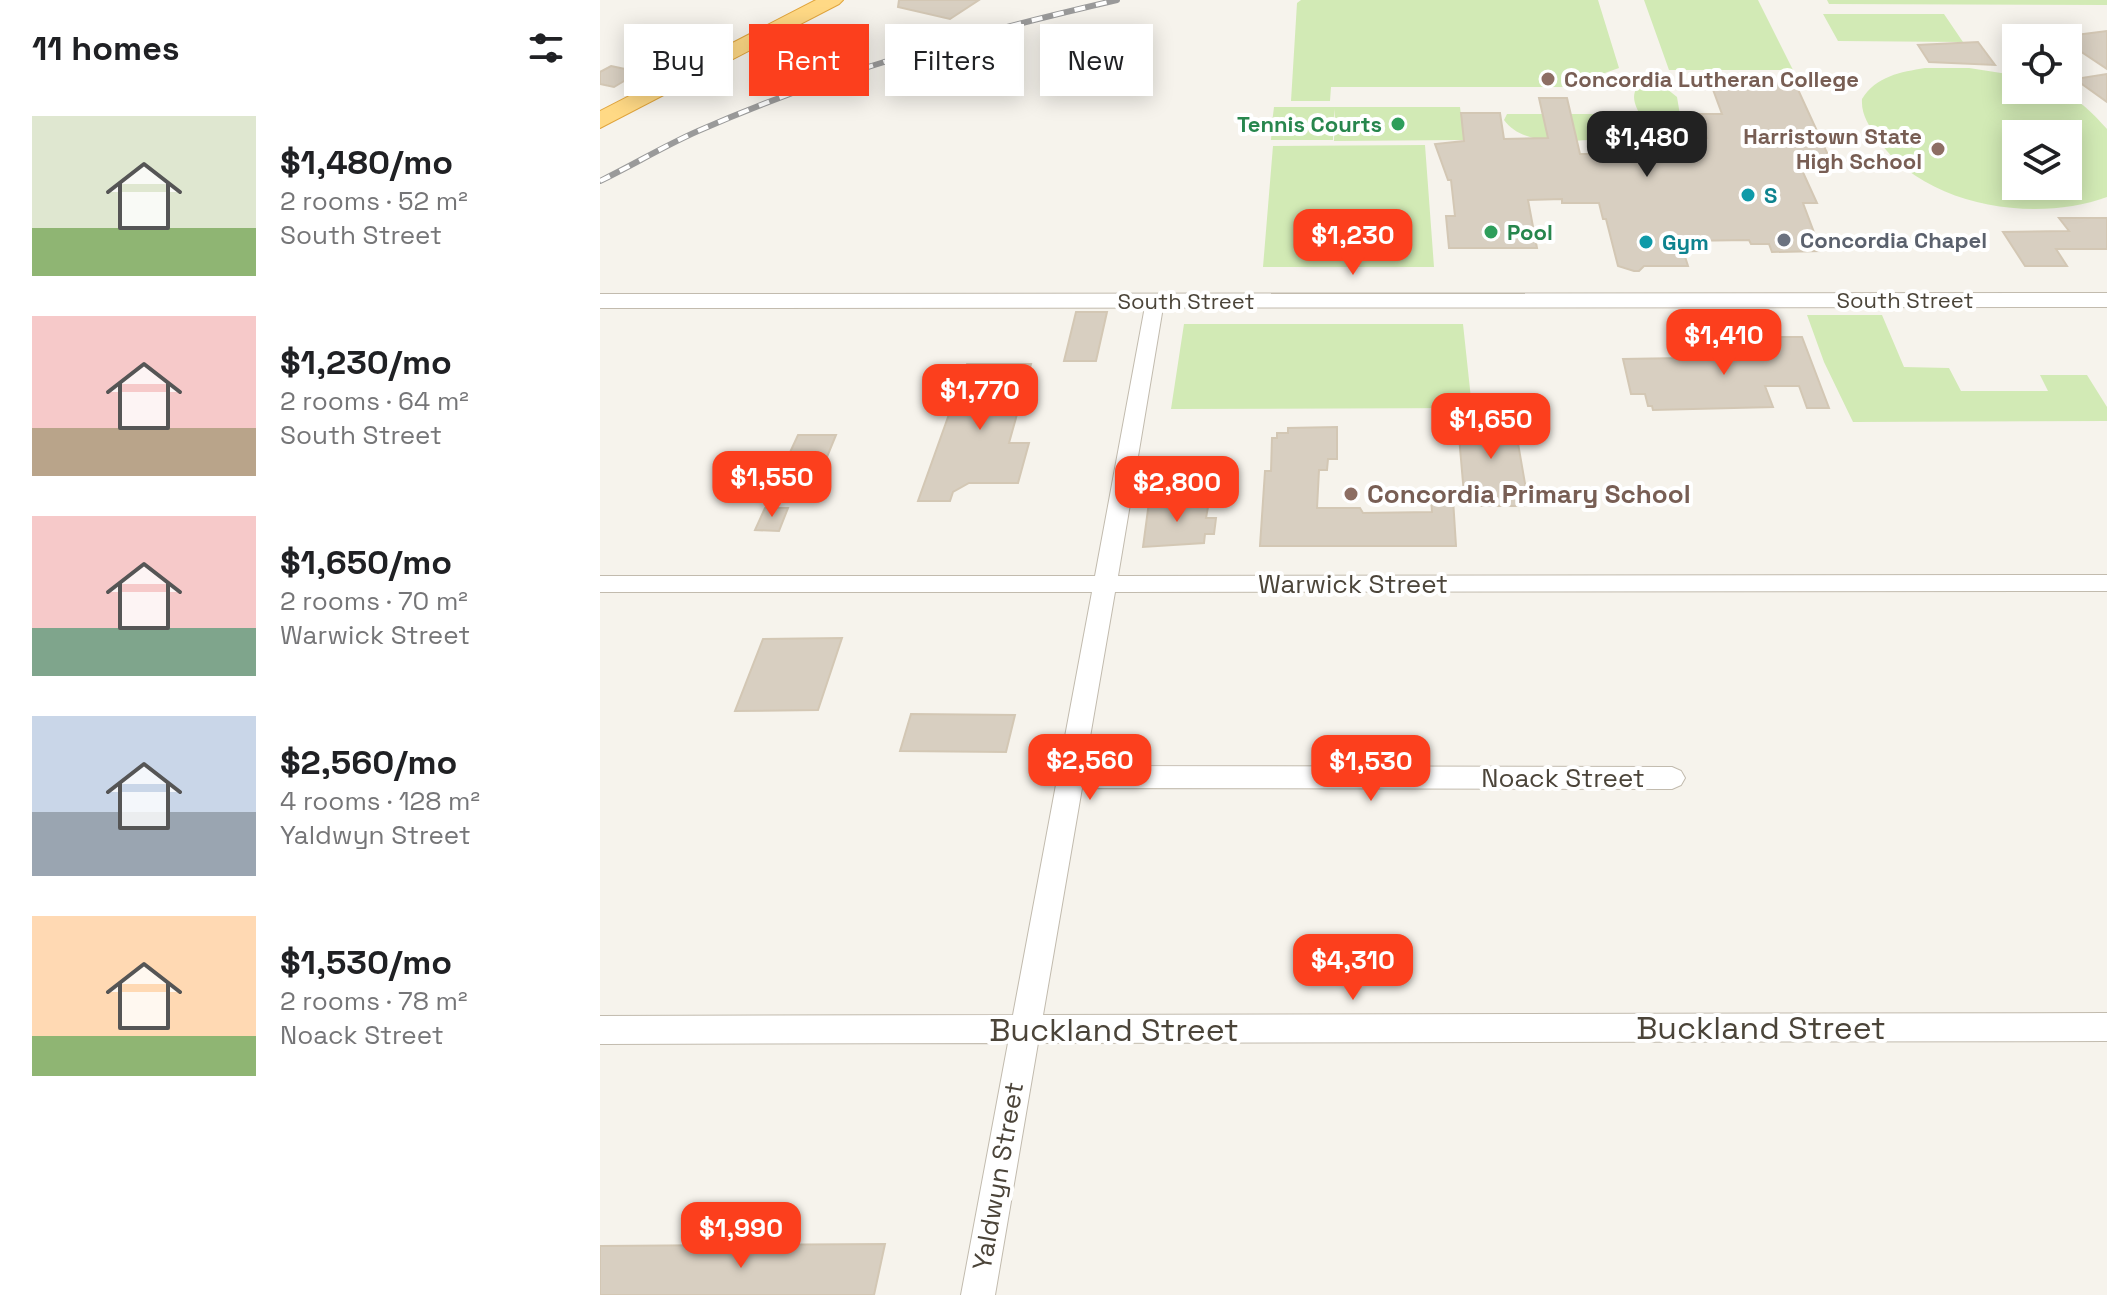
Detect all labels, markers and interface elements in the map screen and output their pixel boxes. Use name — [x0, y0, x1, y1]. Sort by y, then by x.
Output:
chip: Buy — [624, 24, 733, 96]
chip: Rent — [749, 24, 869, 96]
chip: Filters — [885, 24, 1024, 96]
chip: New — [1040, 24, 1153, 96]
map controls — [2002, 24, 2082, 200]
button: locate — [2002, 24, 2082, 104]
icon: filters — [524, 26, 568, 70]
text: 11 homes — [32, 27, 180, 70]
place label: Concordia Lutheran College — [1564, 65, 1859, 93]
marker: Concordia Lutheran College — [1539, 70, 1557, 88]
place label: Tennis Courts — [1237, 110, 1382, 138]
pin: $1,480 — [1582, 111, 1712, 179]
marker: Tennis Courts — [1389, 115, 1407, 133]
text: $1,480 — [1605, 120, 1689, 154]
button: layers — [2002, 120, 2082, 200]
place label: Harristown State High School — [1743, 122, 1922, 175]
marker: Harristown State High School — [1929, 140, 1947, 158]
text: $1,480/mo — [280, 141, 453, 184]
icon: home — [96, 148, 192, 244]
place label: S — [1764, 181, 1777, 209]
text: 2 rooms · 52 m² — [280, 184, 468, 218]
marker: S — [1739, 186, 1757, 204]
pin: $1,230 — [1288, 209, 1418, 277]
text: South Street — [280, 218, 442, 252]
text: $1,230 — [1311, 218, 1395, 252]
place label: Pool — [1507, 218, 1553, 246]
marker: Pool — [1482, 223, 1500, 241]
place label: Concordia Chapel — [1800, 226, 1987, 254]
place label: Gym — [1662, 228, 1709, 256]
marker: Concordia Chapel — [1775, 231, 1793, 249]
marker: Gym — [1637, 233, 1655, 251]
street label: South Street — [1836, 286, 1974, 314]
street label: South Street — [1117, 287, 1255, 315]
pin: $1,410 — [1659, 309, 1789, 377]
text: $1,410 — [1684, 318, 1764, 352]
text: $1,230/mo — [280, 341, 452, 384]
icon: home — [96, 348, 192, 444]
pin: $1,770 — [915, 364, 1045, 432]
text: $1,770 — [940, 373, 1020, 407]
text: 2 rooms · 64 m² — [280, 384, 469, 418]
pin: $1,650 — [1426, 393, 1556, 461]
text: $1,650 — [1449, 402, 1533, 436]
text: South Street — [280, 418, 442, 452]
pin: $1,550 — [707, 451, 837, 519]
pin: $2,800 — [1112, 456, 1242, 524]
text: $1,550 — [730, 460, 814, 494]
text: $2,800 — [1133, 465, 1221, 499]
place label: Concordia Primary School — [1367, 477, 1691, 511]
marker: Concordia Primary School — [1342, 485, 1360, 503]
text: $1,650/mo — [280, 541, 452, 584]
icon: home — [96, 548, 192, 644]
street label: Warwick Street — [1258, 567, 1448, 601]
text: 2 rooms · 70 m² — [280, 584, 468, 618]
text: Warwick Street — [280, 618, 470, 652]
pin: $2,560 — [1025, 734, 1155, 802]
pin: $1,530 — [1306, 735, 1436, 803]
text: $2,560/mo — [280, 741, 457, 784]
text: $2,560 — [1046, 743, 1134, 777]
text: $1,530 — [1329, 744, 1413, 778]
icon: home — [96, 748, 192, 844]
street label: Noack Street — [1481, 761, 1645, 795]
text: 4 rooms · 128 m² — [280, 784, 480, 818]
text: Yaldwyn Street — [280, 818, 471, 852]
pin: $4,310 — [1288, 934, 1418, 1002]
text: $1,530/mo — [280, 941, 452, 984]
text: $4,310 — [1311, 943, 1395, 977]
icon: home — [96, 948, 192, 1044]
text: 2 rooms · 78 m² — [280, 984, 467, 1018]
street label: Buckland Street — [1636, 1008, 1886, 1048]
street label: Buckland Street — [989, 1010, 1239, 1050]
text: Noack Street — [280, 1018, 444, 1052]
street label: Yaldwyn Street — [965, 1079, 1031, 1273]
pin: $1,990 — [676, 1202, 806, 1270]
text: $1,990 — [699, 1211, 783, 1245]

